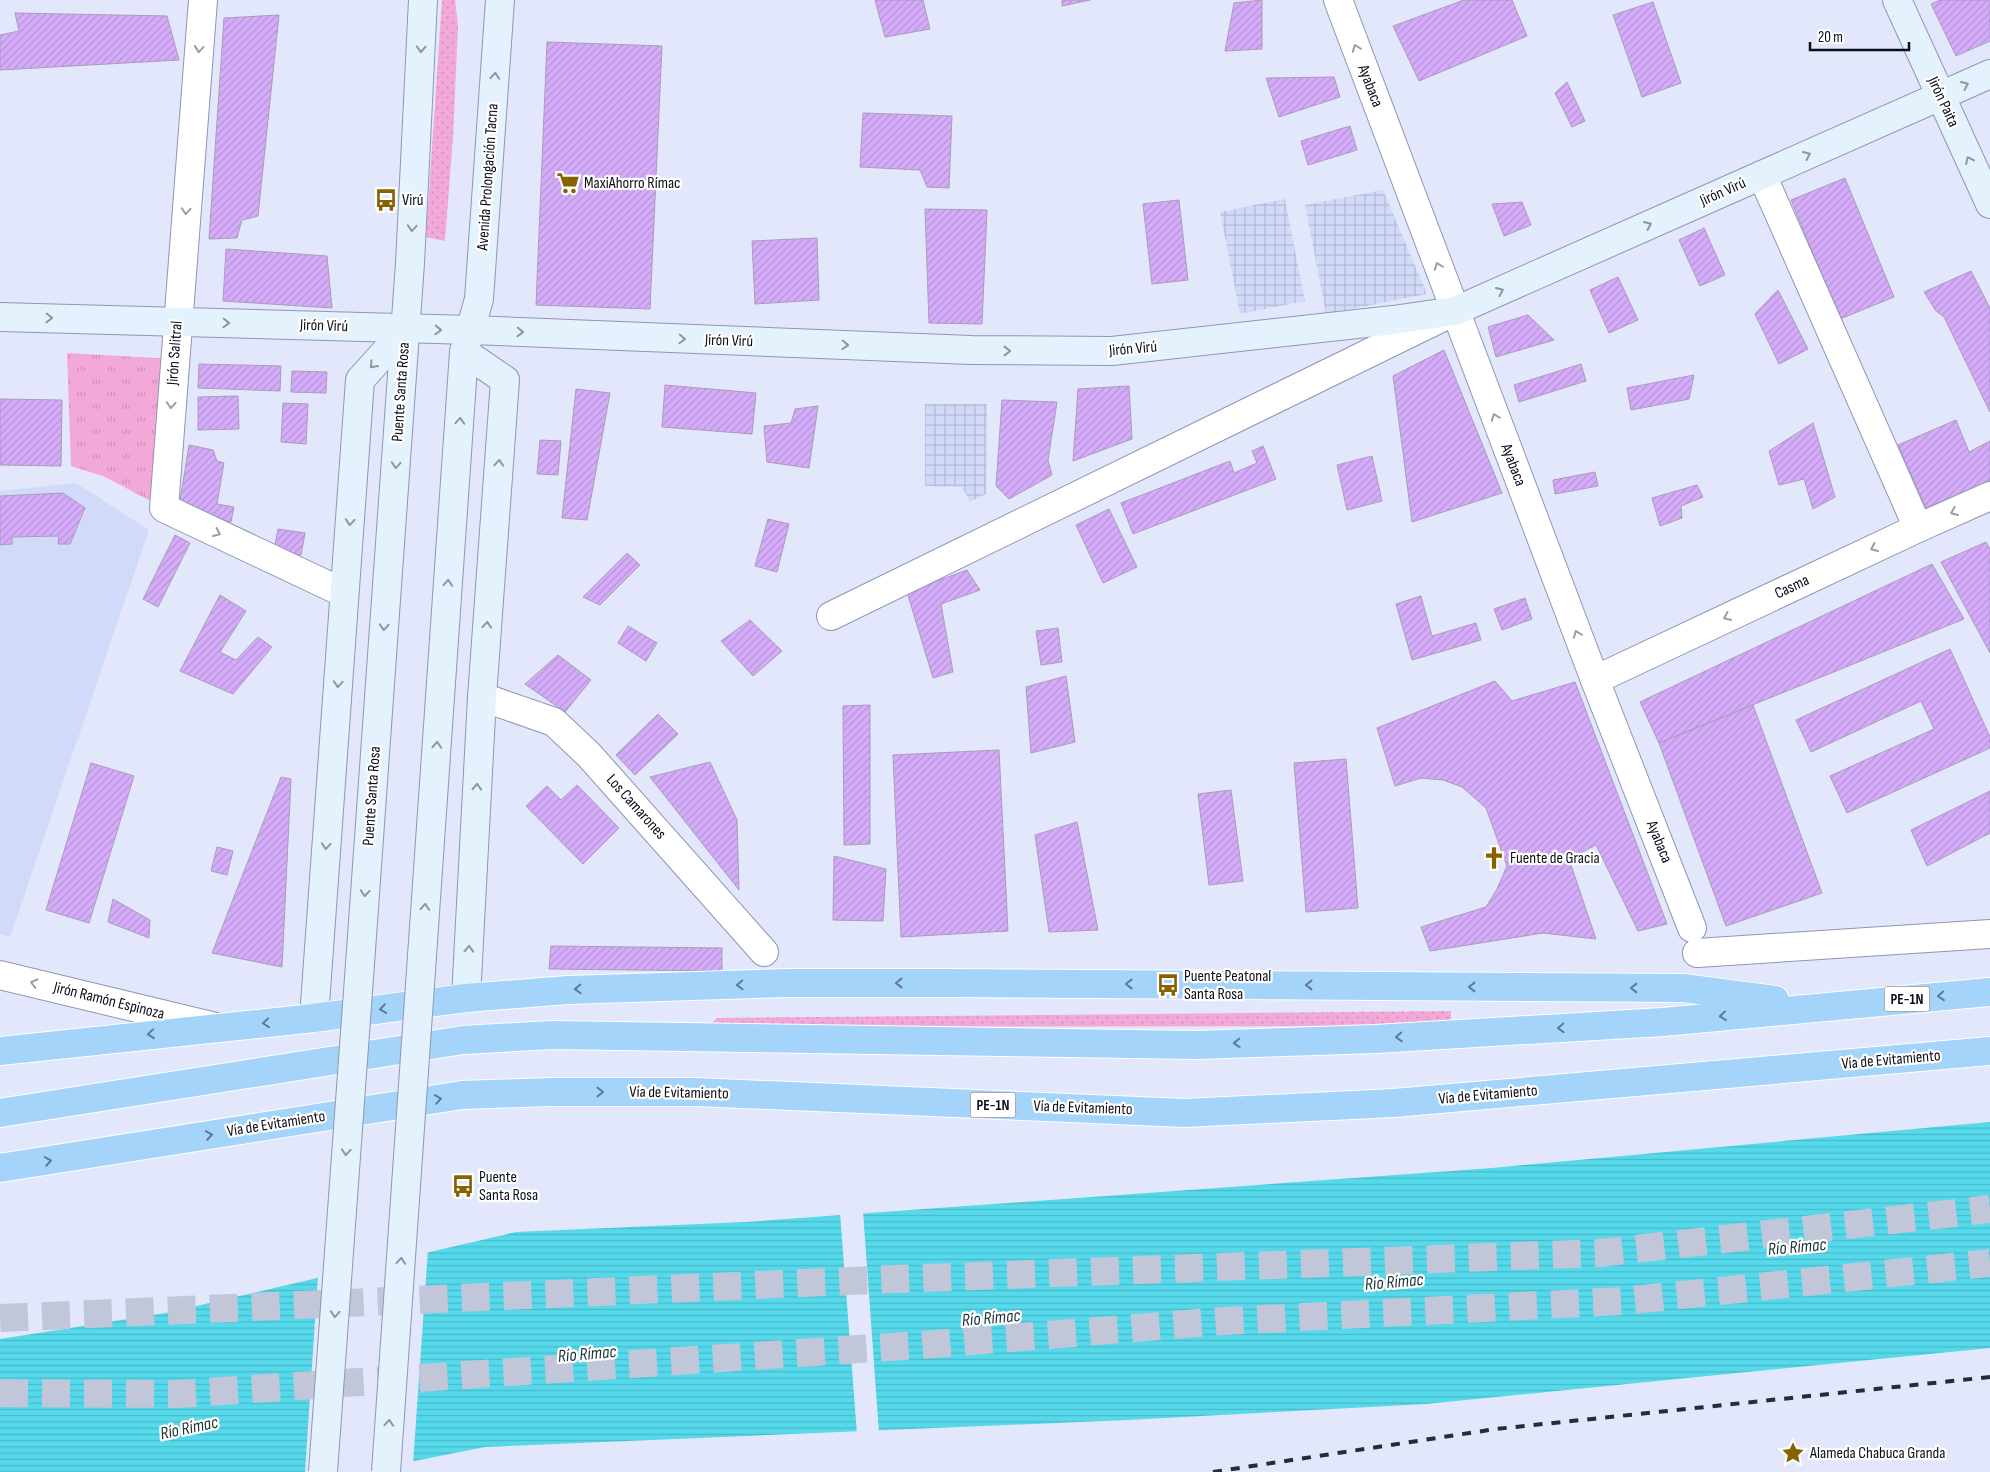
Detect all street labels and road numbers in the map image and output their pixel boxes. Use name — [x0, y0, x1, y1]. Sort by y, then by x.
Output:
street label: Ayabaca — [1353, 61, 1387, 110]
street label: Jirón Paita — [1923, 73, 1963, 130]
street label: Avenida Prolongación Tacna — [473, 103, 503, 252]
street label: Jirón Virú — [1696, 174, 1749, 211]
street label: Jirón Virú — [299, 316, 348, 336]
street label: Jirón Salitral — [163, 320, 187, 387]
street label: Jirón Virú — [704, 331, 753, 351]
street label: Jirón Virú — [1107, 337, 1158, 361]
street label: Puente Santa Rosa — [388, 342, 414, 442]
street label: Ayabaca — [1496, 440, 1530, 489]
street label: Casma — [1772, 571, 1812, 603]
street label: Puente Santa Rosa — [359, 746, 385, 846]
street label: Los Camarones — [602, 771, 670, 844]
street label: Ayabaca — [1642, 817, 1676, 866]
street label: Jirón Ramón Espinoza — [51, 978, 166, 1024]
road number: PE-1N — [1884, 986, 1930, 1012]
street label: Vía de Evitamiento — [1841, 1046, 1941, 1074]
street label: Vía de Evitamiento — [1438, 1081, 1538, 1109]
street label: Vía de Evitamiento — [629, 1083, 729, 1103]
road number: PE-1N — [970, 1092, 1016, 1118]
street label: Vía de Evitamiento — [1033, 1097, 1133, 1119]
street label: Vía de Evitamiento — [225, 1107, 327, 1141]

